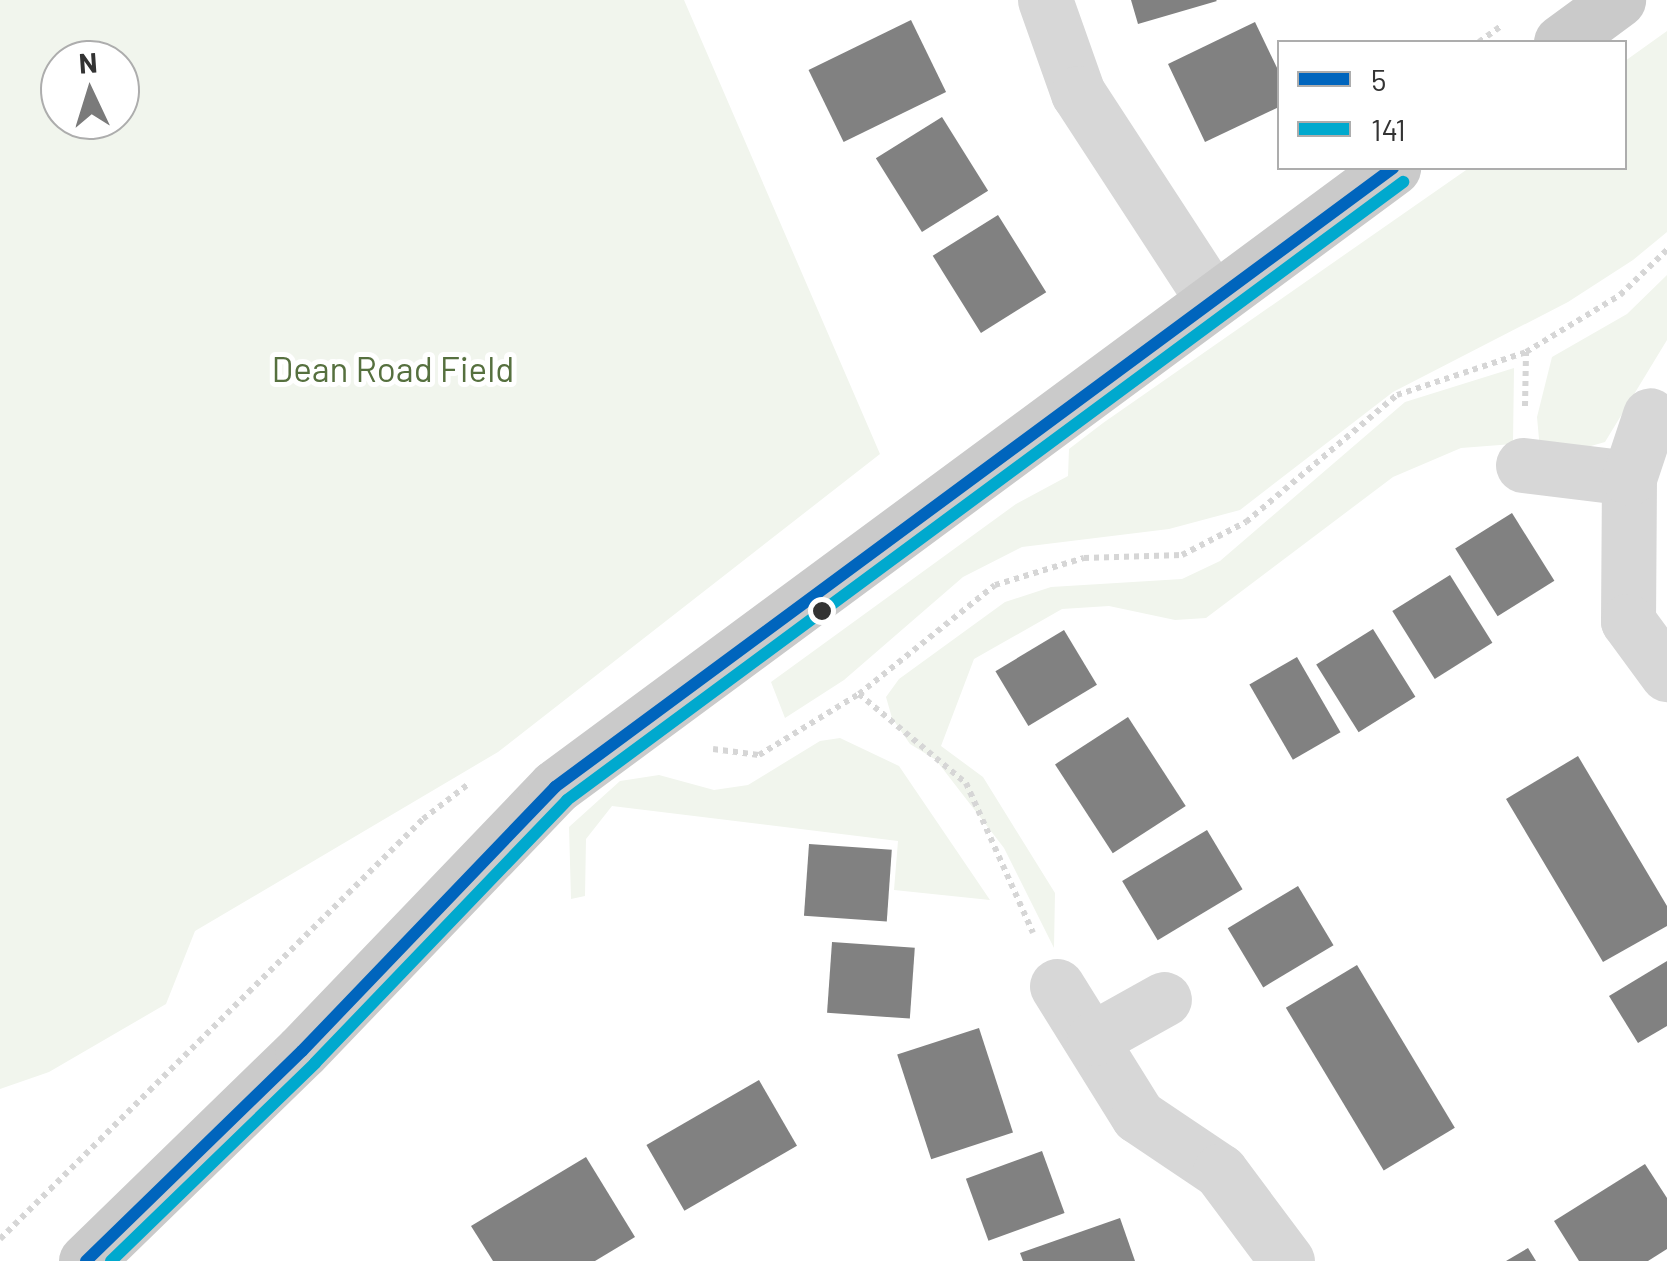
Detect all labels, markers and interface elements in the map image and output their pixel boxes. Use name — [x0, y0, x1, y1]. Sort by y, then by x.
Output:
north arrow — [40, 40, 140, 140]
legend — [1277, 40, 1627, 170]
text: N — [78, 44, 99, 80]
text: 5 — [1371, 61, 1386, 97]
text: 141 — [1371, 111, 1406, 147]
park label: Dean Road Field — [272, 347, 514, 389]
unlabelled marker — [812, 601, 832, 621]

